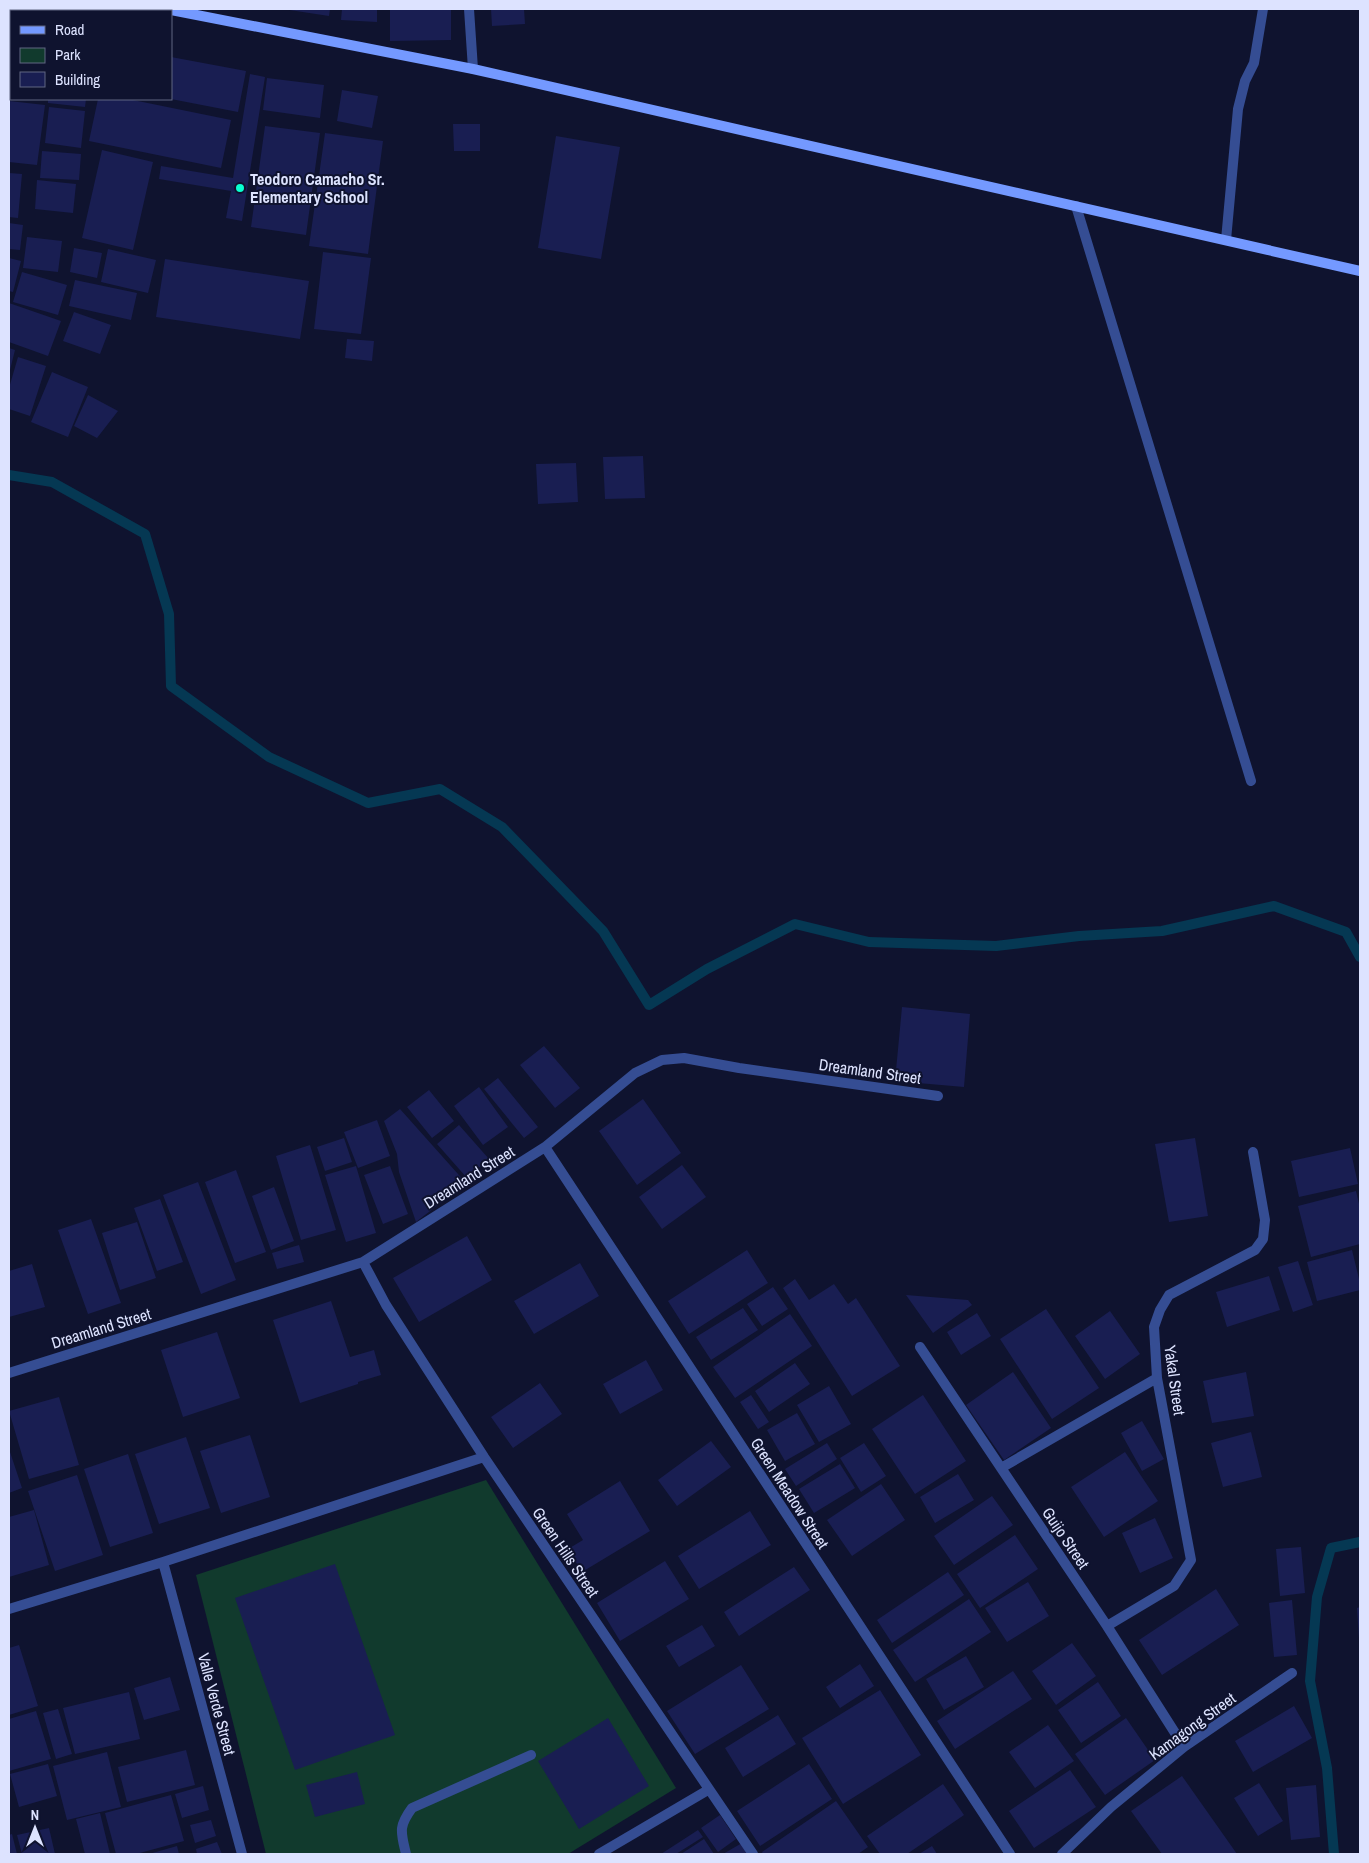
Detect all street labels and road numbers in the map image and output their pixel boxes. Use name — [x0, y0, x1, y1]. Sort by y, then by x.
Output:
street label: Dreamland Street — [818, 1053, 923, 1089]
street label: Dreamland Street — [420, 1140, 519, 1214]
street label: Dreamland Street — [49, 1302, 154, 1354]
street label: Yakal Street — [1159, 1344, 1191, 1417]
street label: Green Meadow Street — [746, 1433, 834, 1553]
street label: Green Hills Street — [528, 1503, 604, 1602]
street label: Guijo Street — [1037, 1503, 1095, 1573]
street label: Valle Verde Street — [193, 1651, 241, 1758]
street label: Kamagong Street — [1144, 1687, 1240, 1765]

